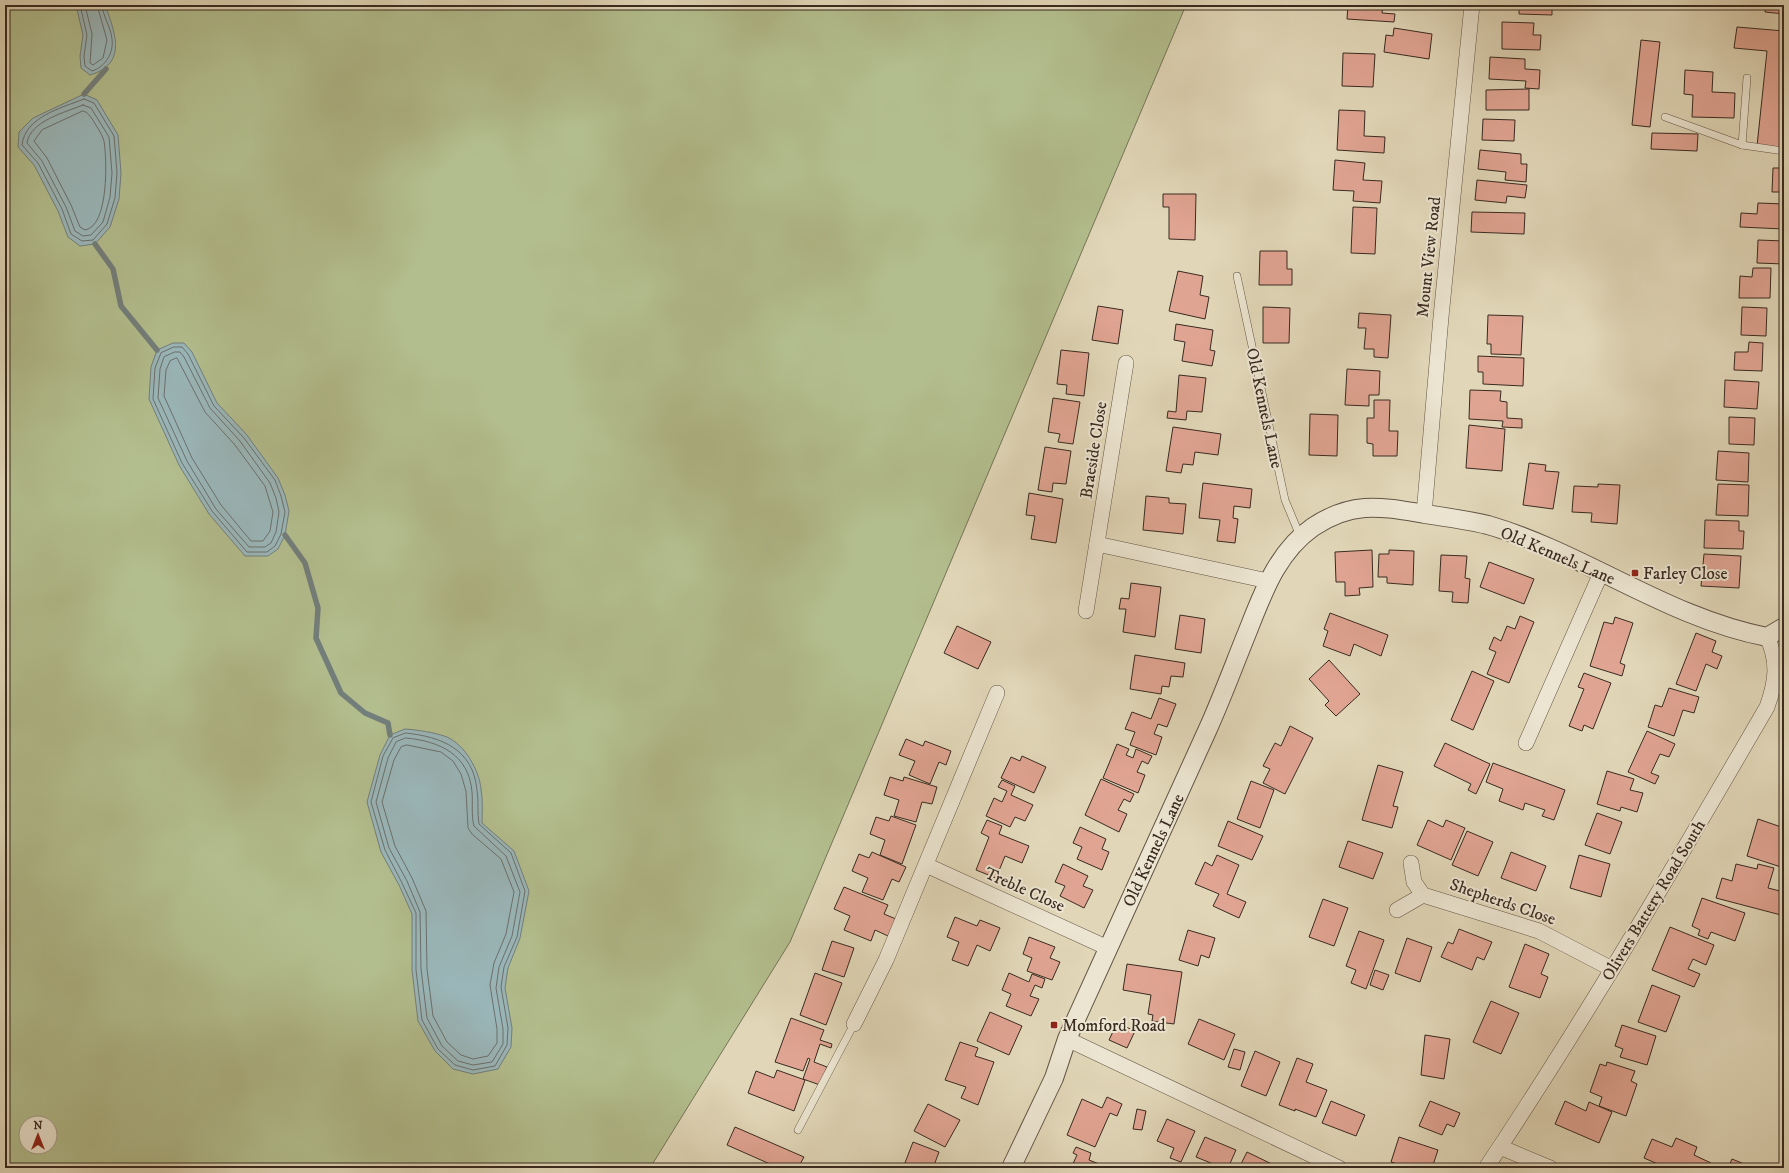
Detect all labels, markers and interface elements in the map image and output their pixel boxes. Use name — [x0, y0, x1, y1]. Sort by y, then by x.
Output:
street label: Mount View Road — [1412, 195, 1446, 319]
street label: Old Kennels Lane — [1241, 346, 1288, 470]
street label: Braeside Close — [1075, 400, 1113, 500]
street label: Old Kennels Lane — [1497, 522, 1618, 590]
place label: Farley Close — [1643, 563, 1728, 585]
marker: Farley Close — [1630, 568, 1640, 578]
street label: Old Kennels Lane — [1118, 790, 1190, 911]
street label: Olivers Battery Road South — [1597, 816, 1711, 985]
street label: Treble Close — [981, 862, 1068, 917]
street label: Shepherds Close — [1447, 874, 1559, 930]
place label: Momford Road — [1062, 1015, 1166, 1037]
marker: Momford Road — [1049, 1020, 1059, 1030]
north arrow — [18, 1115, 58, 1155]
text: N — [33, 1119, 43, 1133]

